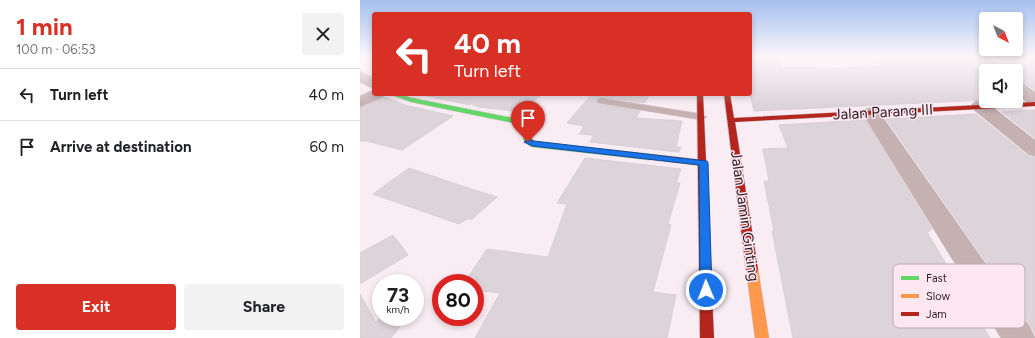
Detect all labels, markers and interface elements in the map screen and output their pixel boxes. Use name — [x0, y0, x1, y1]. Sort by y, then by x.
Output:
text: 1 min — [16, 12, 73, 41]
north arrow — [979, 12, 1023, 56]
map controls — [979, 12, 1023, 108]
button: close — [302, 13, 344, 55]
text: 40 m — [454, 26, 521, 60]
icon: left — [388, 28, 440, 80]
text: 100 m · 06:53 — [16, 42, 96, 57]
text: Turn left — [454, 60, 521, 82]
button: sound — [979, 64, 1023, 108]
icon: left — [16, 84, 38, 106]
text: Turn left — [50, 86, 108, 104]
text: 40 m — [309, 86, 344, 104]
street label: Jalan Parang III — [832, 100, 934, 124]
pin — [511, 101, 545, 142]
icon: arrive — [517, 107, 539, 129]
icon: arrive — [16, 136, 38, 158]
text: Arrive at destination — [50, 138, 191, 156]
text: 60 m — [309, 138, 344, 156]
street label: Jalan Jamin Ginting — [727, 150, 763, 282]
legend — [893, 264, 1025, 328]
position arrow — [685, 269, 727, 311]
text: Fast — [926, 272, 947, 285]
speed limit sign: 80 — [432, 274, 484, 326]
text: 73 — [387, 283, 409, 307]
button: Exit — [16, 284, 176, 330]
button: Share — [184, 284, 344, 330]
text: Slow — [926, 290, 950, 303]
text: km/h — [387, 303, 409, 316]
text: Jam — [926, 308, 947, 321]

